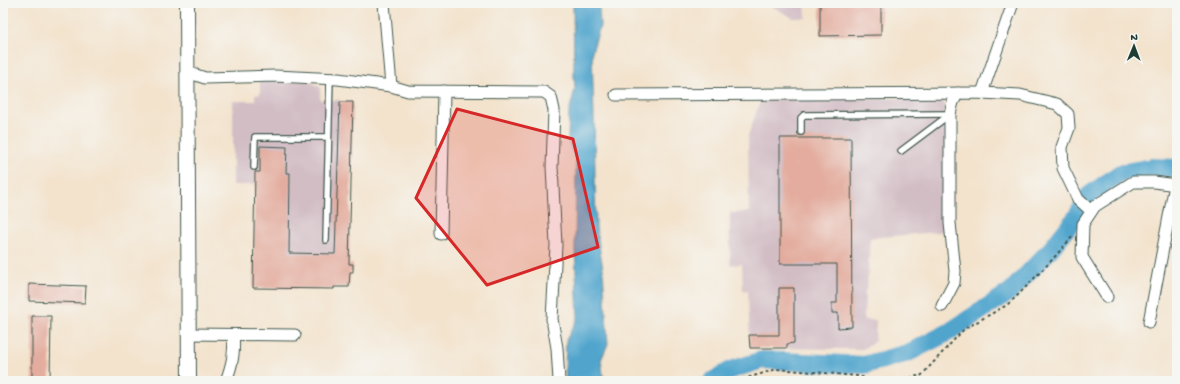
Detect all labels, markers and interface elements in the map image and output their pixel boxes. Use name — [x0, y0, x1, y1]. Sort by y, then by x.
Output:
north arrow — [1114, 26, 1154, 66]
text: N — [1130, 32, 1138, 44]

